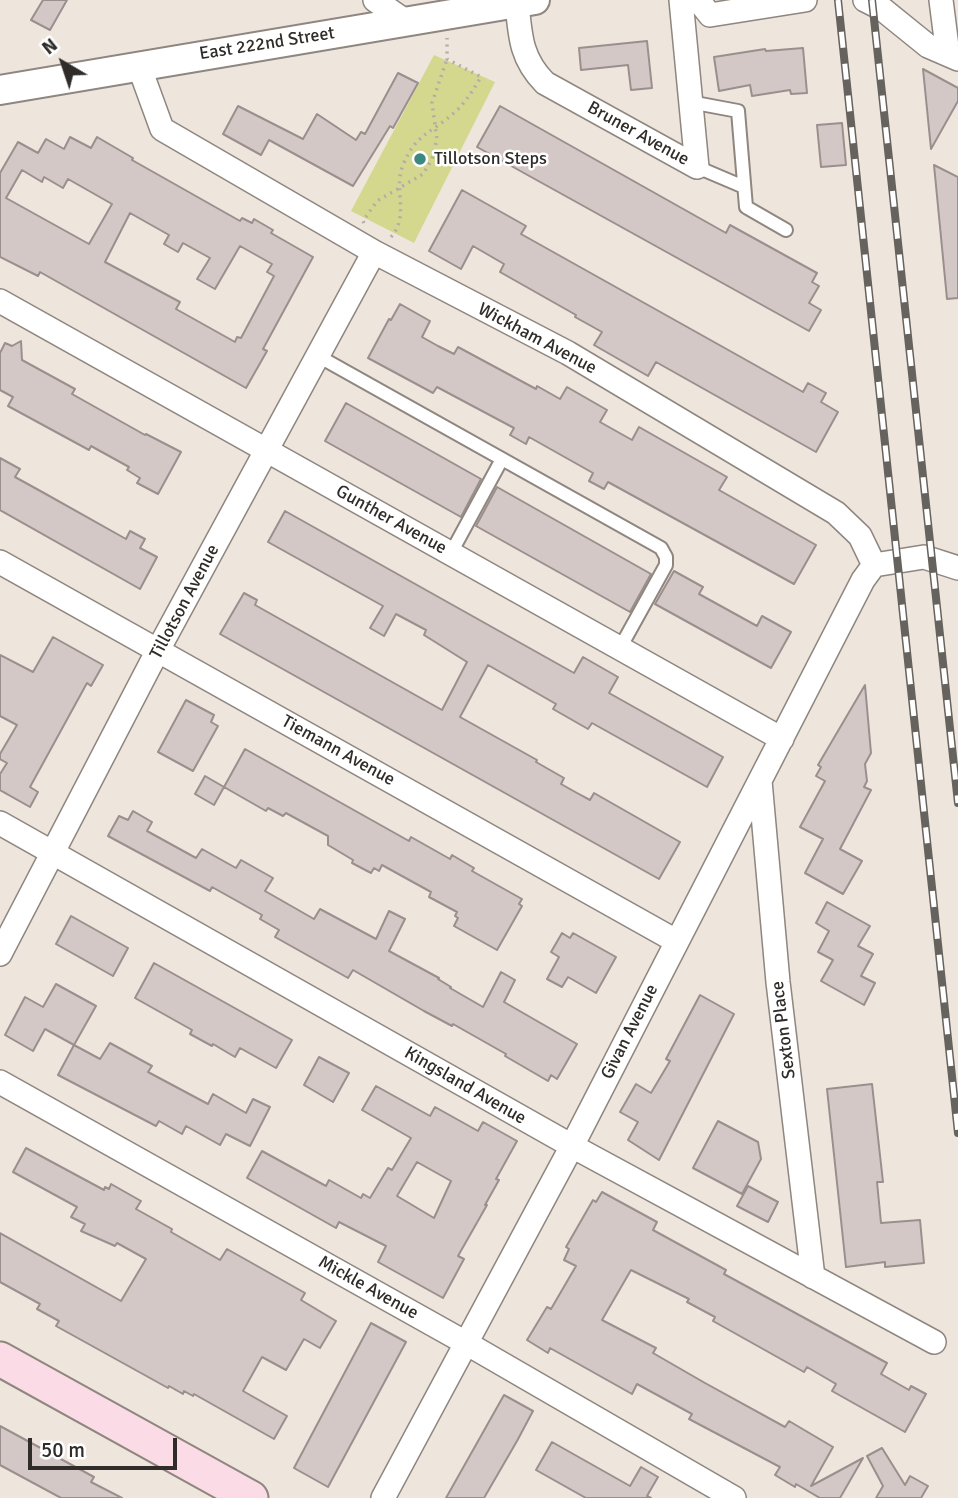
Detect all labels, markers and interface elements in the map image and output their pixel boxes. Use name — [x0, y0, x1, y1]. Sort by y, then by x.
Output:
street label: East 222nd Street — [198, 23, 336, 65]
north arrow — [28, 28, 98, 98]
text: N — [37, 33, 62, 60]
street label: Bruner Avenue — [583, 97, 693, 171]
place label: Tillotson Steps — [434, 148, 547, 170]
marker: Tillotson Steps — [412, 151, 428, 167]
street label: Wickham Avenue — [474, 299, 600, 379]
street label: Gunther Avenue — [332, 481, 450, 559]
street label: Tillotson Avenue — [146, 541, 224, 663]
street label: Tiemann Avenue — [278, 711, 398, 791]
street label: Sexton Place — [767, 980, 801, 1080]
street label: Givan Avenue — [597, 981, 663, 1083]
street label: Kingsland Avenue — [400, 1042, 530, 1130]
street label: Mickle Avenue — [314, 1252, 422, 1324]
scale bar — [32, 1424, 180, 1468]
text: 50 m — [41, 1437, 85, 1463]

